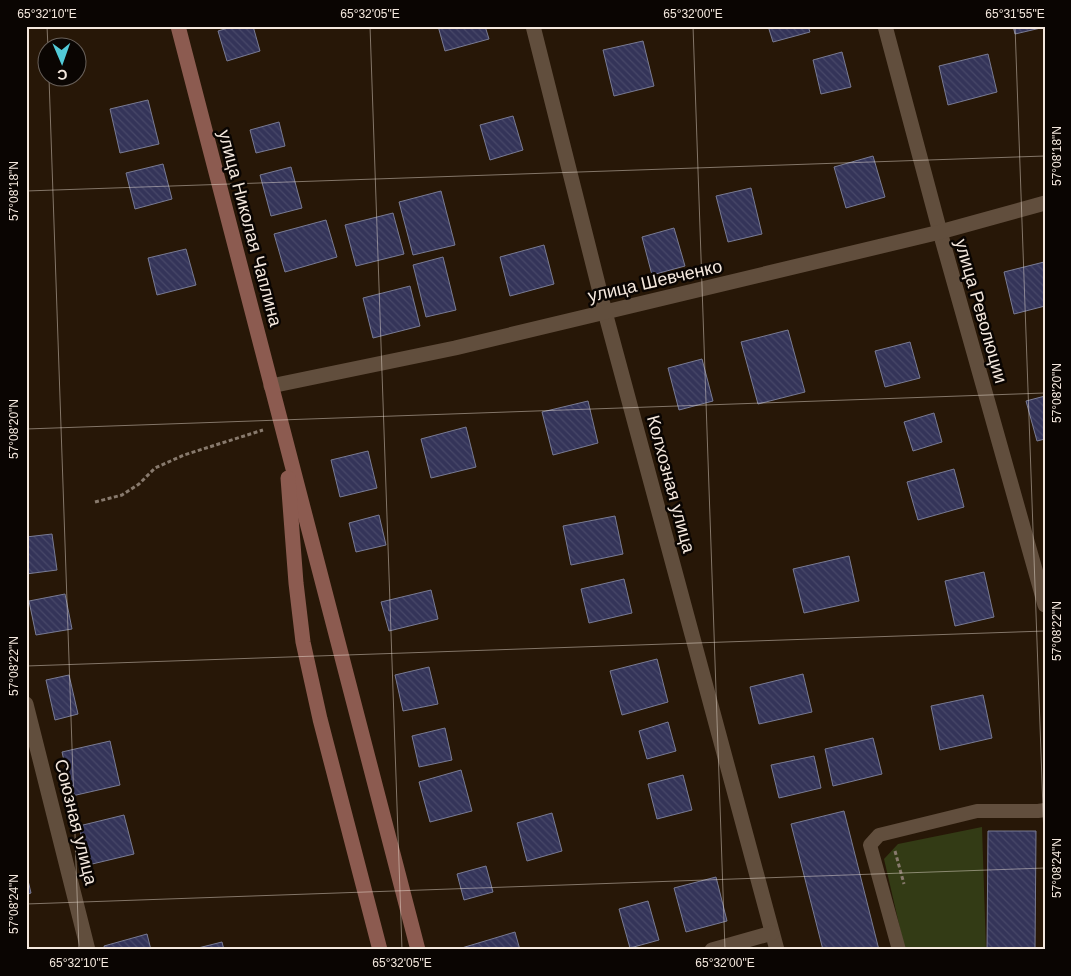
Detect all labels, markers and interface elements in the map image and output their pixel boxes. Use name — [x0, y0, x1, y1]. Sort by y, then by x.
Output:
text: 65°32'10"E — [17, 7, 77, 21]
text: 65°32'05"E — [340, 7, 400, 21]
text: 65°32'00"E — [663, 7, 723, 21]
text: 65°31'55"E — [985, 7, 1045, 21]
north arrow — [38, 38, 88, 88]
text: С — [57, 67, 68, 83]
text: 57°08'18"N — [1050, 126, 1064, 186]
street label: улица Николая Чаплина — [214, 127, 286, 329]
text: 57°08'18"N — [7, 161, 21, 221]
street label: улица Революции — [951, 237, 1011, 385]
street label: улица Шевченко — [586, 256, 724, 306]
text: 57°08'20"N — [1050, 363, 1064, 423]
text: 57°08'20"N — [7, 399, 21, 459]
street label: Колхозная улица — [643, 413, 699, 556]
text: 57°08'22"N — [1050, 601, 1064, 661]
text: 57°08'22"N — [7, 636, 21, 696]
street label: Союзная улица — [51, 757, 102, 888]
text: 57°08'24"N — [1050, 838, 1064, 898]
text: 57°08'24"N — [7, 874, 21, 934]
text: 65°32'10"E — [49, 956, 109, 970]
text: 65°32'05"E — [372, 956, 432, 970]
text: 65°32'00"E — [695, 956, 755, 970]

